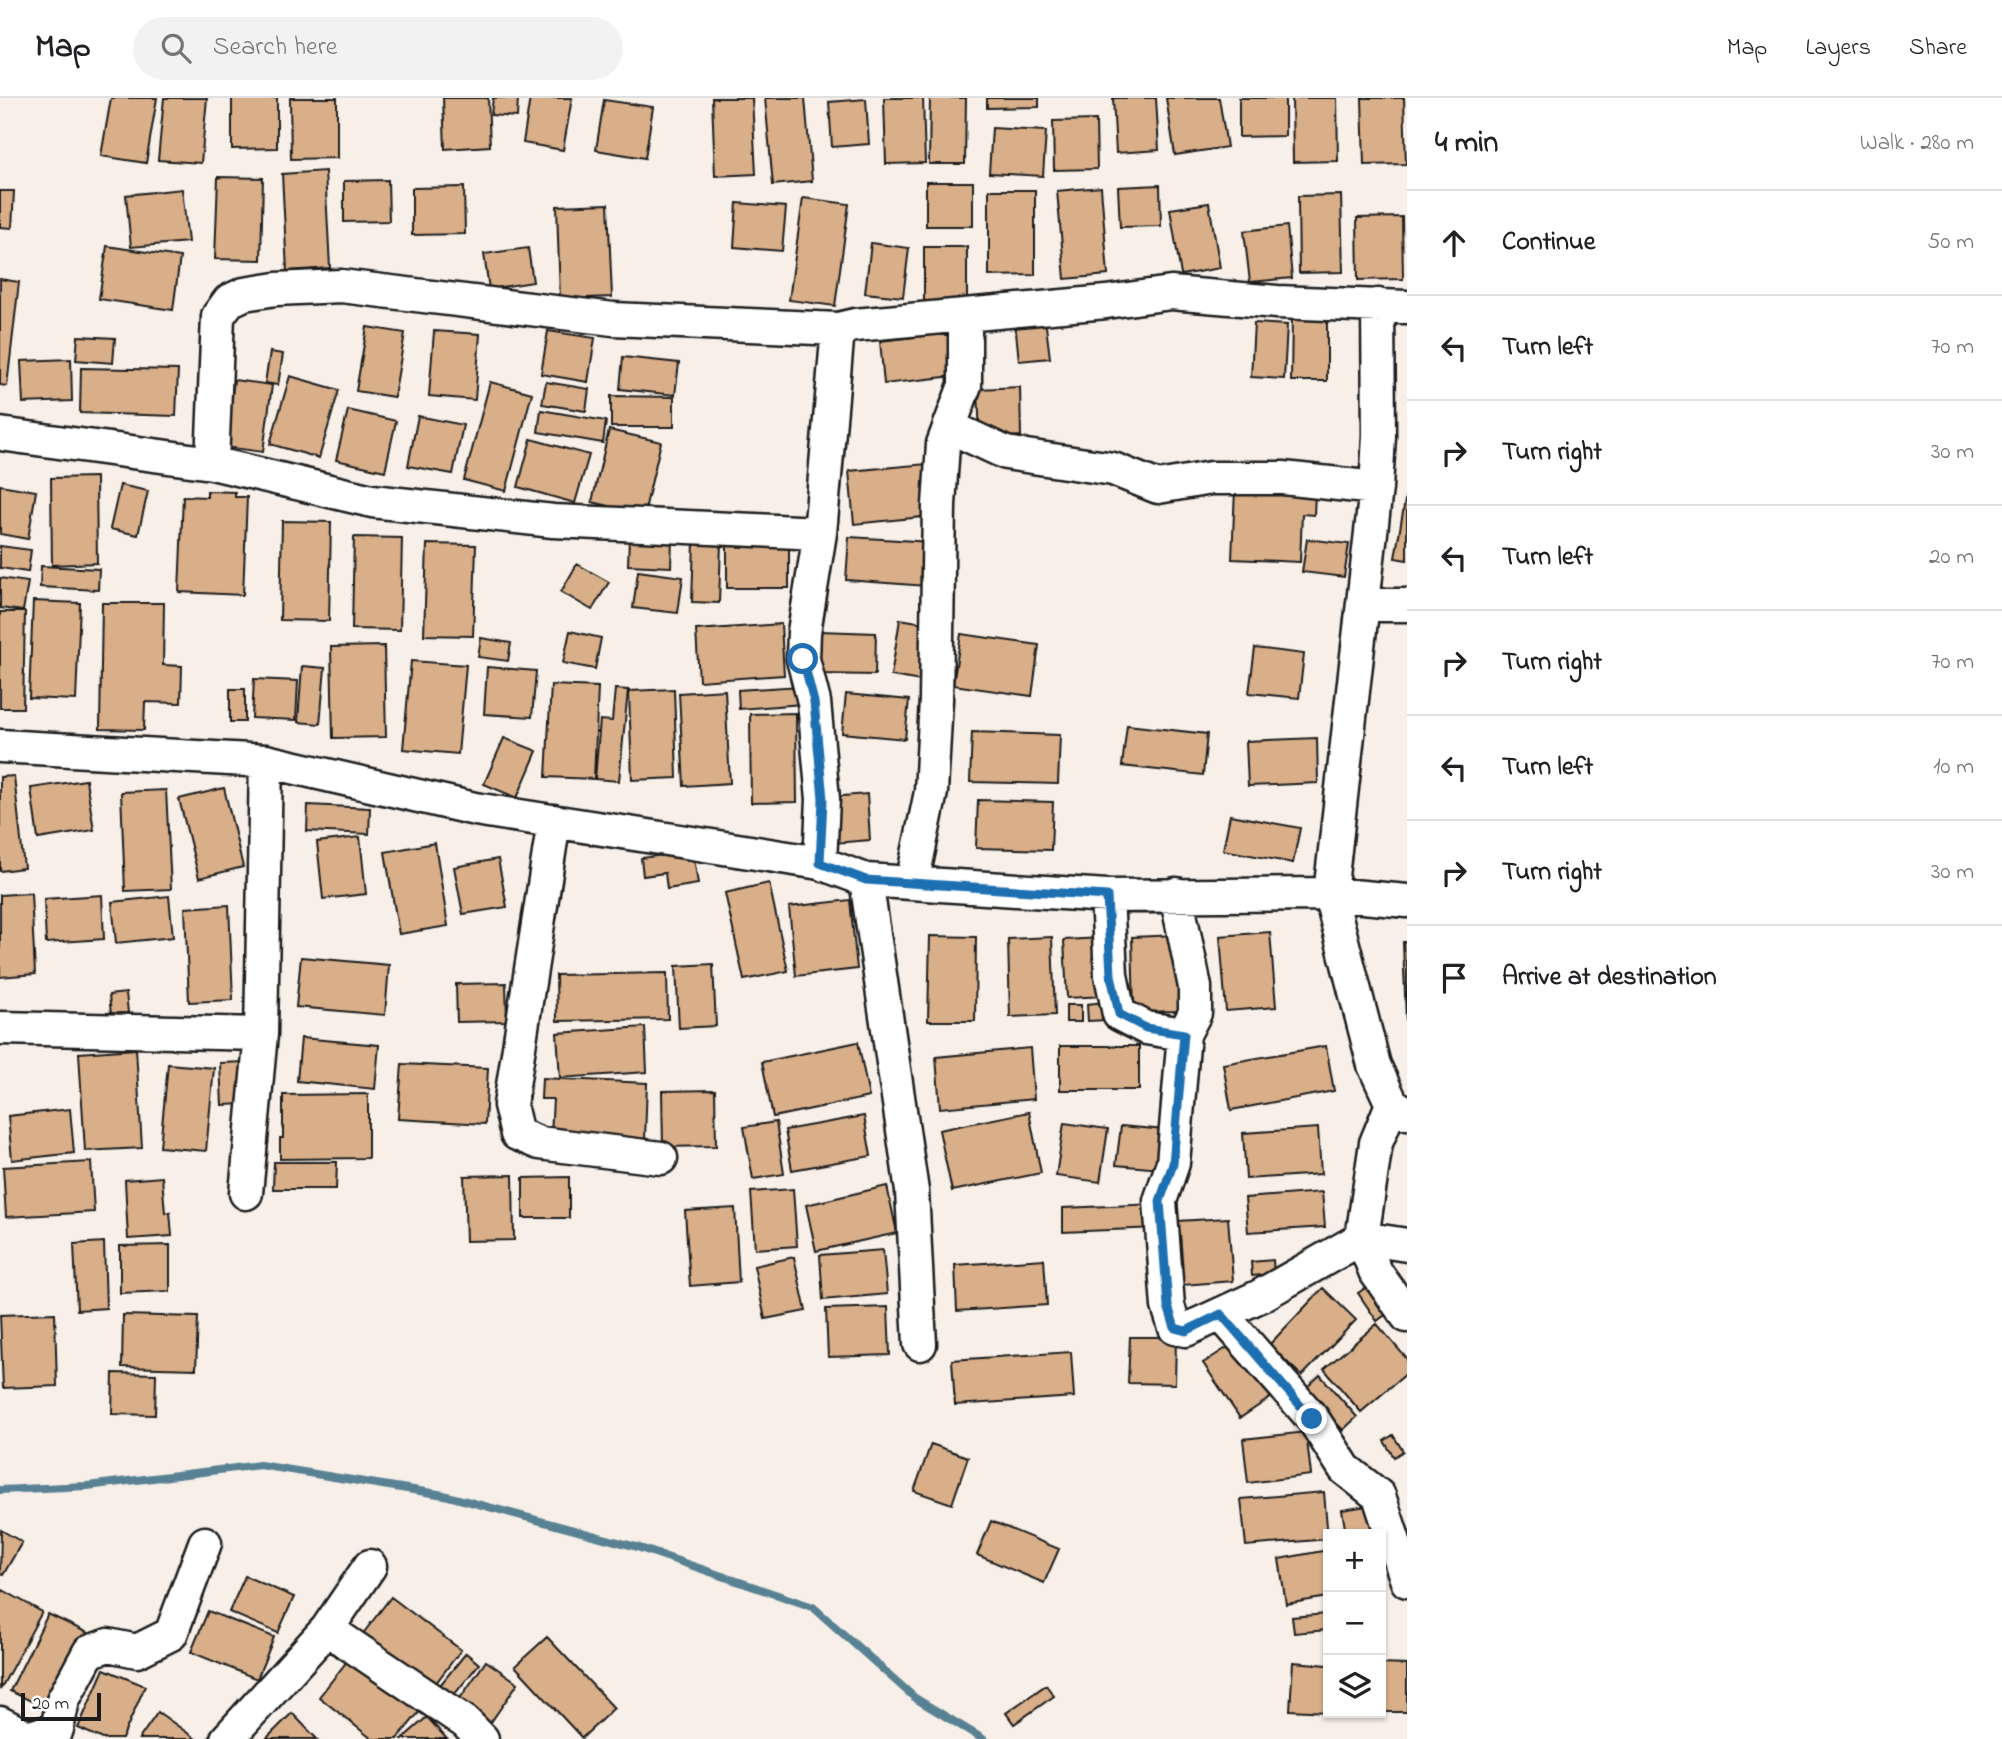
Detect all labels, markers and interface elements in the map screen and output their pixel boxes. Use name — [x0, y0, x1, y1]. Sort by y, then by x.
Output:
search box — [133, 17, 623, 80]
text: Map — [35, 24, 91, 72]
icon: search — [157, 29, 195, 67]
text: Search here — [213, 29, 337, 67]
text: Map — [1727, 31, 1767, 66]
text: Layers — [1805, 31, 1871, 66]
text: Share — [1909, 31, 1967, 66]
text: 4 min — [1435, 122, 1498, 166]
text: Walk · 280 m — [1860, 127, 1974, 160]
icon: ahead — [1435, 224, 1473, 262]
text: Continue — [1502, 224, 1595, 262]
text: 50 m — [1927, 226, 1974, 259]
icon: left — [1435, 329, 1473, 367]
text: Turn left — [1502, 329, 1593, 367]
text: 70 m — [1931, 331, 1974, 364]
icon: right — [1435, 434, 1473, 472]
text: Turn right — [1502, 434, 1602, 472]
text: 30 m — [1931, 436, 1974, 469]
icon: left — [1435, 539, 1473, 577]
text: Turn left — [1502, 539, 1593, 577]
text: 20 m — [1929, 541, 1974, 574]
route start — [787, 643, 818, 674]
icon: right — [1435, 644, 1473, 682]
text: Turn right — [1502, 644, 1602, 682]
text: 70 m — [1931, 646, 1974, 679]
icon: left — [1435, 749, 1473, 787]
text: Turn left — [1502, 749, 1593, 787]
text: 10 m — [1933, 751, 1974, 784]
icon: right — [1435, 854, 1473, 892]
text: Turn right — [1502, 854, 1602, 892]
text: 30 m — [1931, 856, 1974, 889]
icon: arrive — [1435, 959, 1473, 997]
text: Arrive at destination — [1502, 959, 1717, 997]
route end — [1296, 1403, 1327, 1434]
map controls — [1323, 1529, 1386, 1718]
button: + — [1323, 1529, 1386, 1592]
button: − — [1323, 1592, 1386, 1655]
button: layers — [1323, 1655, 1386, 1718]
scale bar — [21, 1690, 102, 1722]
text: 20 m — [32, 1691, 69, 1718]

